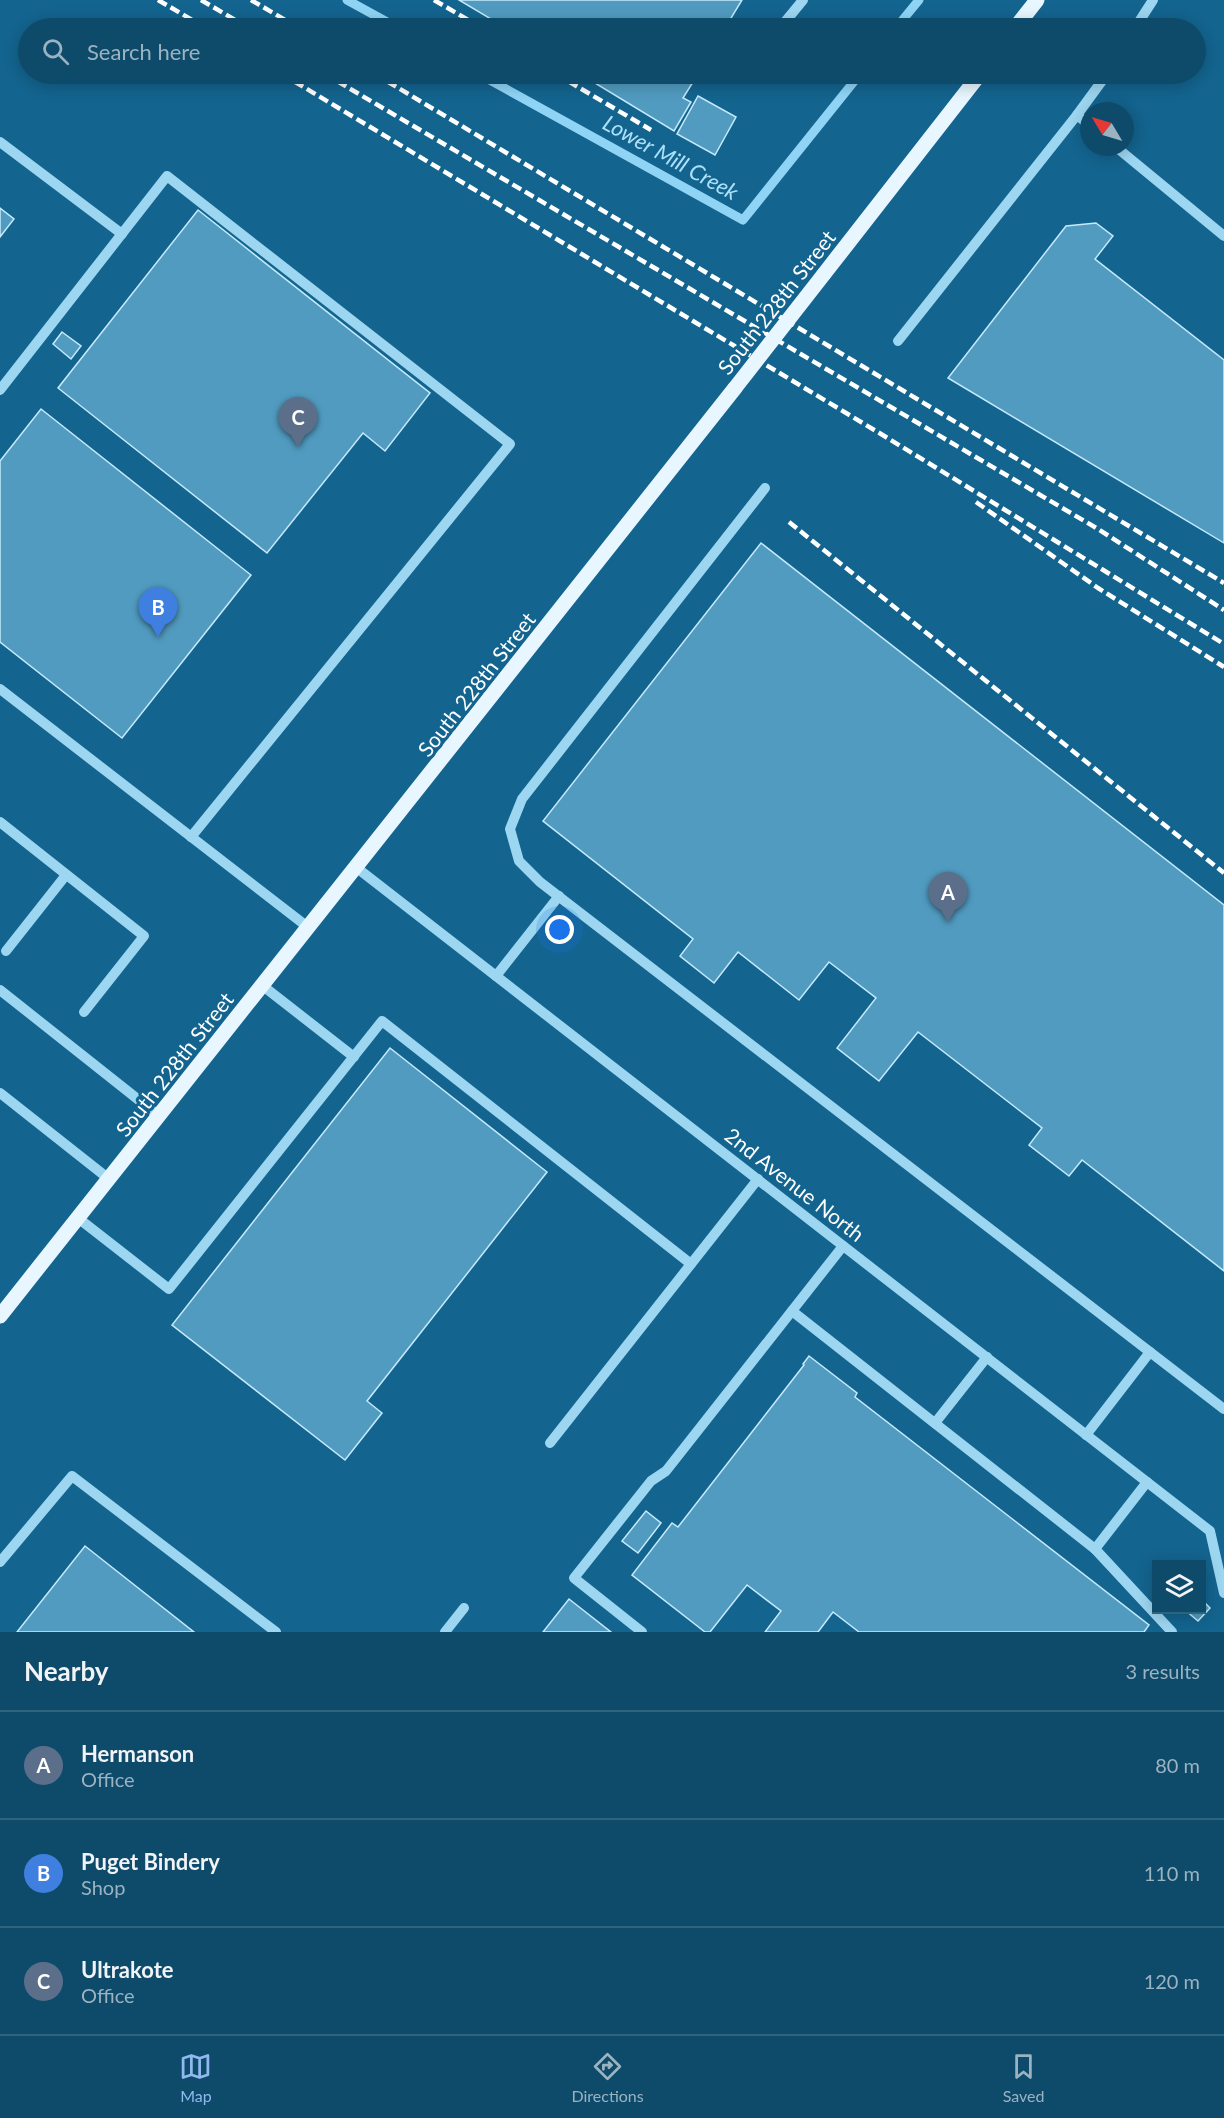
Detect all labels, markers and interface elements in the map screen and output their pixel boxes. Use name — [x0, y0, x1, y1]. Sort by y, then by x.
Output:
search box — [18, 18, 1206, 84]
icon: search — [39, 35, 72, 68]
text: Search here — [87, 38, 200, 65]
north arrow — [1080, 102, 1134, 156]
water label: Lower Mill Creek — [599, 109, 744, 206]
street label: South 228th Street — [712, 225, 840, 379]
pin: C — [278, 398, 318, 447]
pin: B — [138, 588, 178, 637]
street label: South 228th Street — [412, 607, 540, 761]
pin: A — [928, 872, 968, 922]
your location — [545, 915, 574, 944]
street label: South 228th Street — [110, 987, 238, 1141]
street label: 2nd Avenue North — [720, 1122, 870, 1246]
map controls — [1152, 1560, 1206, 1614]
button: layers — [1152, 1560, 1206, 1614]
text: Nearby — [24, 1655, 109, 1687]
text: 3 results — [1125, 1659, 1200, 1683]
text: Hermanson — [81, 1740, 194, 1767]
text: A — [37, 1753, 50, 1777]
text: 80 m — [1155, 1753, 1200, 1777]
text: Office — [81, 1767, 135, 1791]
text: Puget Bindery — [81, 1848, 220, 1875]
text: B — [37, 1861, 50, 1885]
text: 110 m — [1144, 1861, 1200, 1885]
text: Shop — [81, 1875, 125, 1899]
text: Ultrakote — [81, 1956, 173, 1983]
text: C — [37, 1969, 50, 1993]
text: 120 m — [1144, 1969, 1200, 1993]
text: Office — [81, 1983, 135, 2007]
tab: Map — [179, 2050, 212, 2105]
tab: Directions — [571, 2050, 644, 2105]
tab: Saved — [1003, 2050, 1044, 2105]

